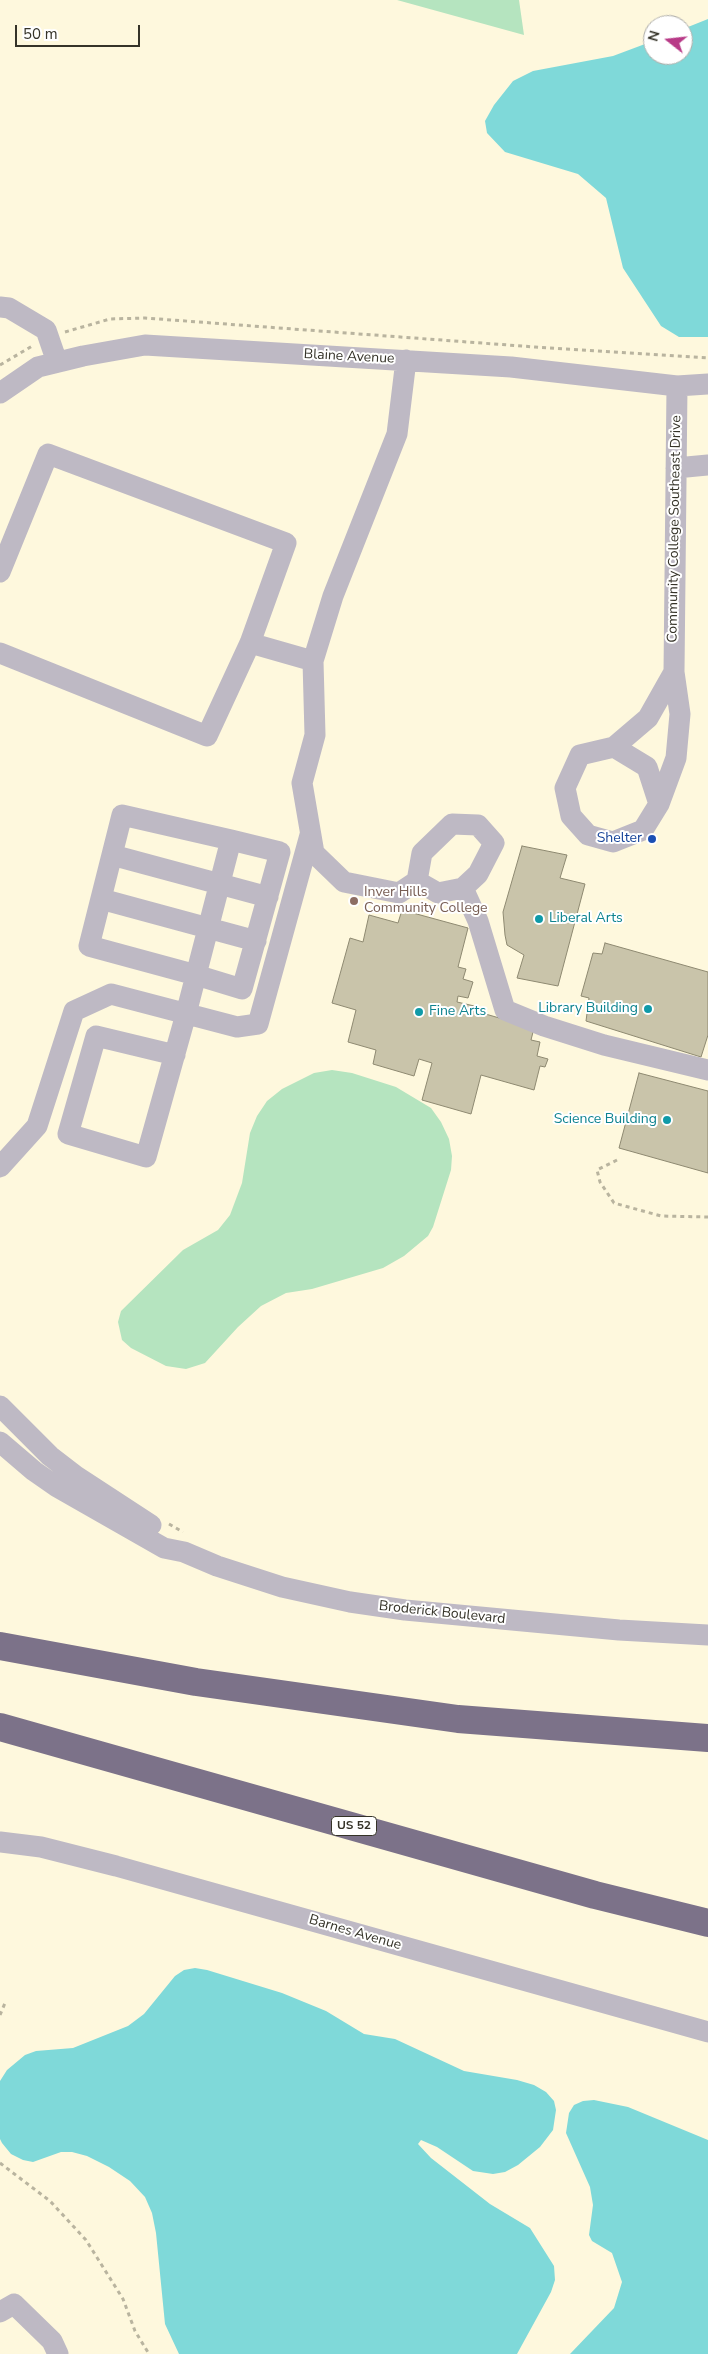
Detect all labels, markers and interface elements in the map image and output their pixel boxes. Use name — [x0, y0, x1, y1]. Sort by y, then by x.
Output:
scale bar — [18, 15, 142, 47]
north arrow — [643, 15, 693, 65]
text: 50 m — [23, 24, 58, 44]
text: N — [643, 28, 665, 44]
street label: Blaine Avenue — [303, 346, 395, 368]
street label: Community College Southeast Drive — [665, 415, 685, 643]
place label: Shelter — [597, 831, 642, 847]
marker: Shelter — [646, 833, 658, 845]
place label: Inver Hills Community College — [364, 885, 488, 918]
marker: Inver Hills Community College — [348, 895, 360, 907]
place label: Liberal Arts — [549, 911, 623, 927]
marker: Liberal Arts — [533, 913, 545, 925]
place label: Library Building — [538, 1001, 638, 1017]
marker: Library Building — [642, 1003, 654, 1015]
place label: Fine Arts — [429, 1004, 486, 1020]
marker: Fine Arts — [413, 1006, 425, 1018]
place label: Science Building — [554, 1112, 657, 1128]
marker: Science Building — [661, 1114, 673, 1126]
street label: Broderick Boulevard — [378, 1598, 506, 1628]
road number: US 52 — [332, 1816, 376, 1835]
street label: Barnes Avenue — [307, 1912, 403, 1954]

